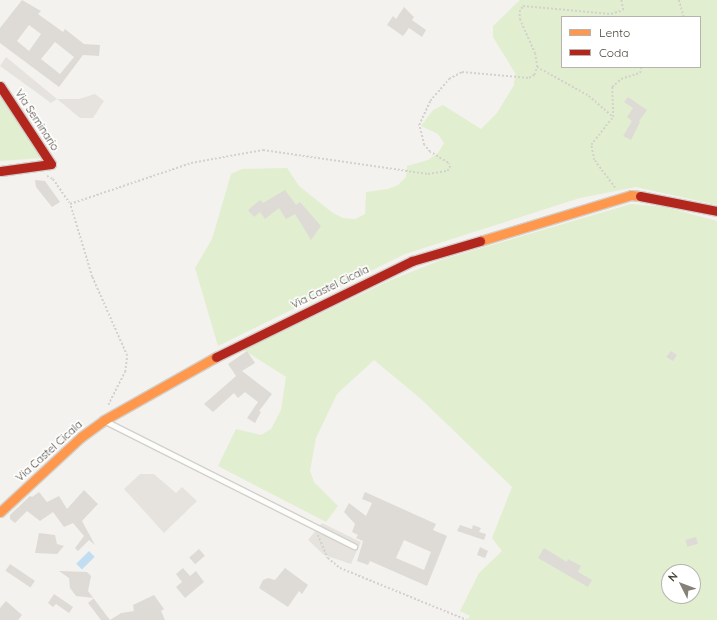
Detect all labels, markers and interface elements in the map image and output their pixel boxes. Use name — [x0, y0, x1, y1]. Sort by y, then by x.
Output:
legend — [561, 16, 701, 68]
text: Lento — [599, 25, 630, 40]
text: Coda — [599, 45, 629, 60]
street label: Via Seminario — [12, 87, 62, 153]
street label: Via Castel Cicala — [289, 262, 371, 312]
street label: Via Castel Cicala — [13, 418, 85, 484]
north arrow — [661, 564, 701, 604]
text: N — [665, 569, 681, 584]

